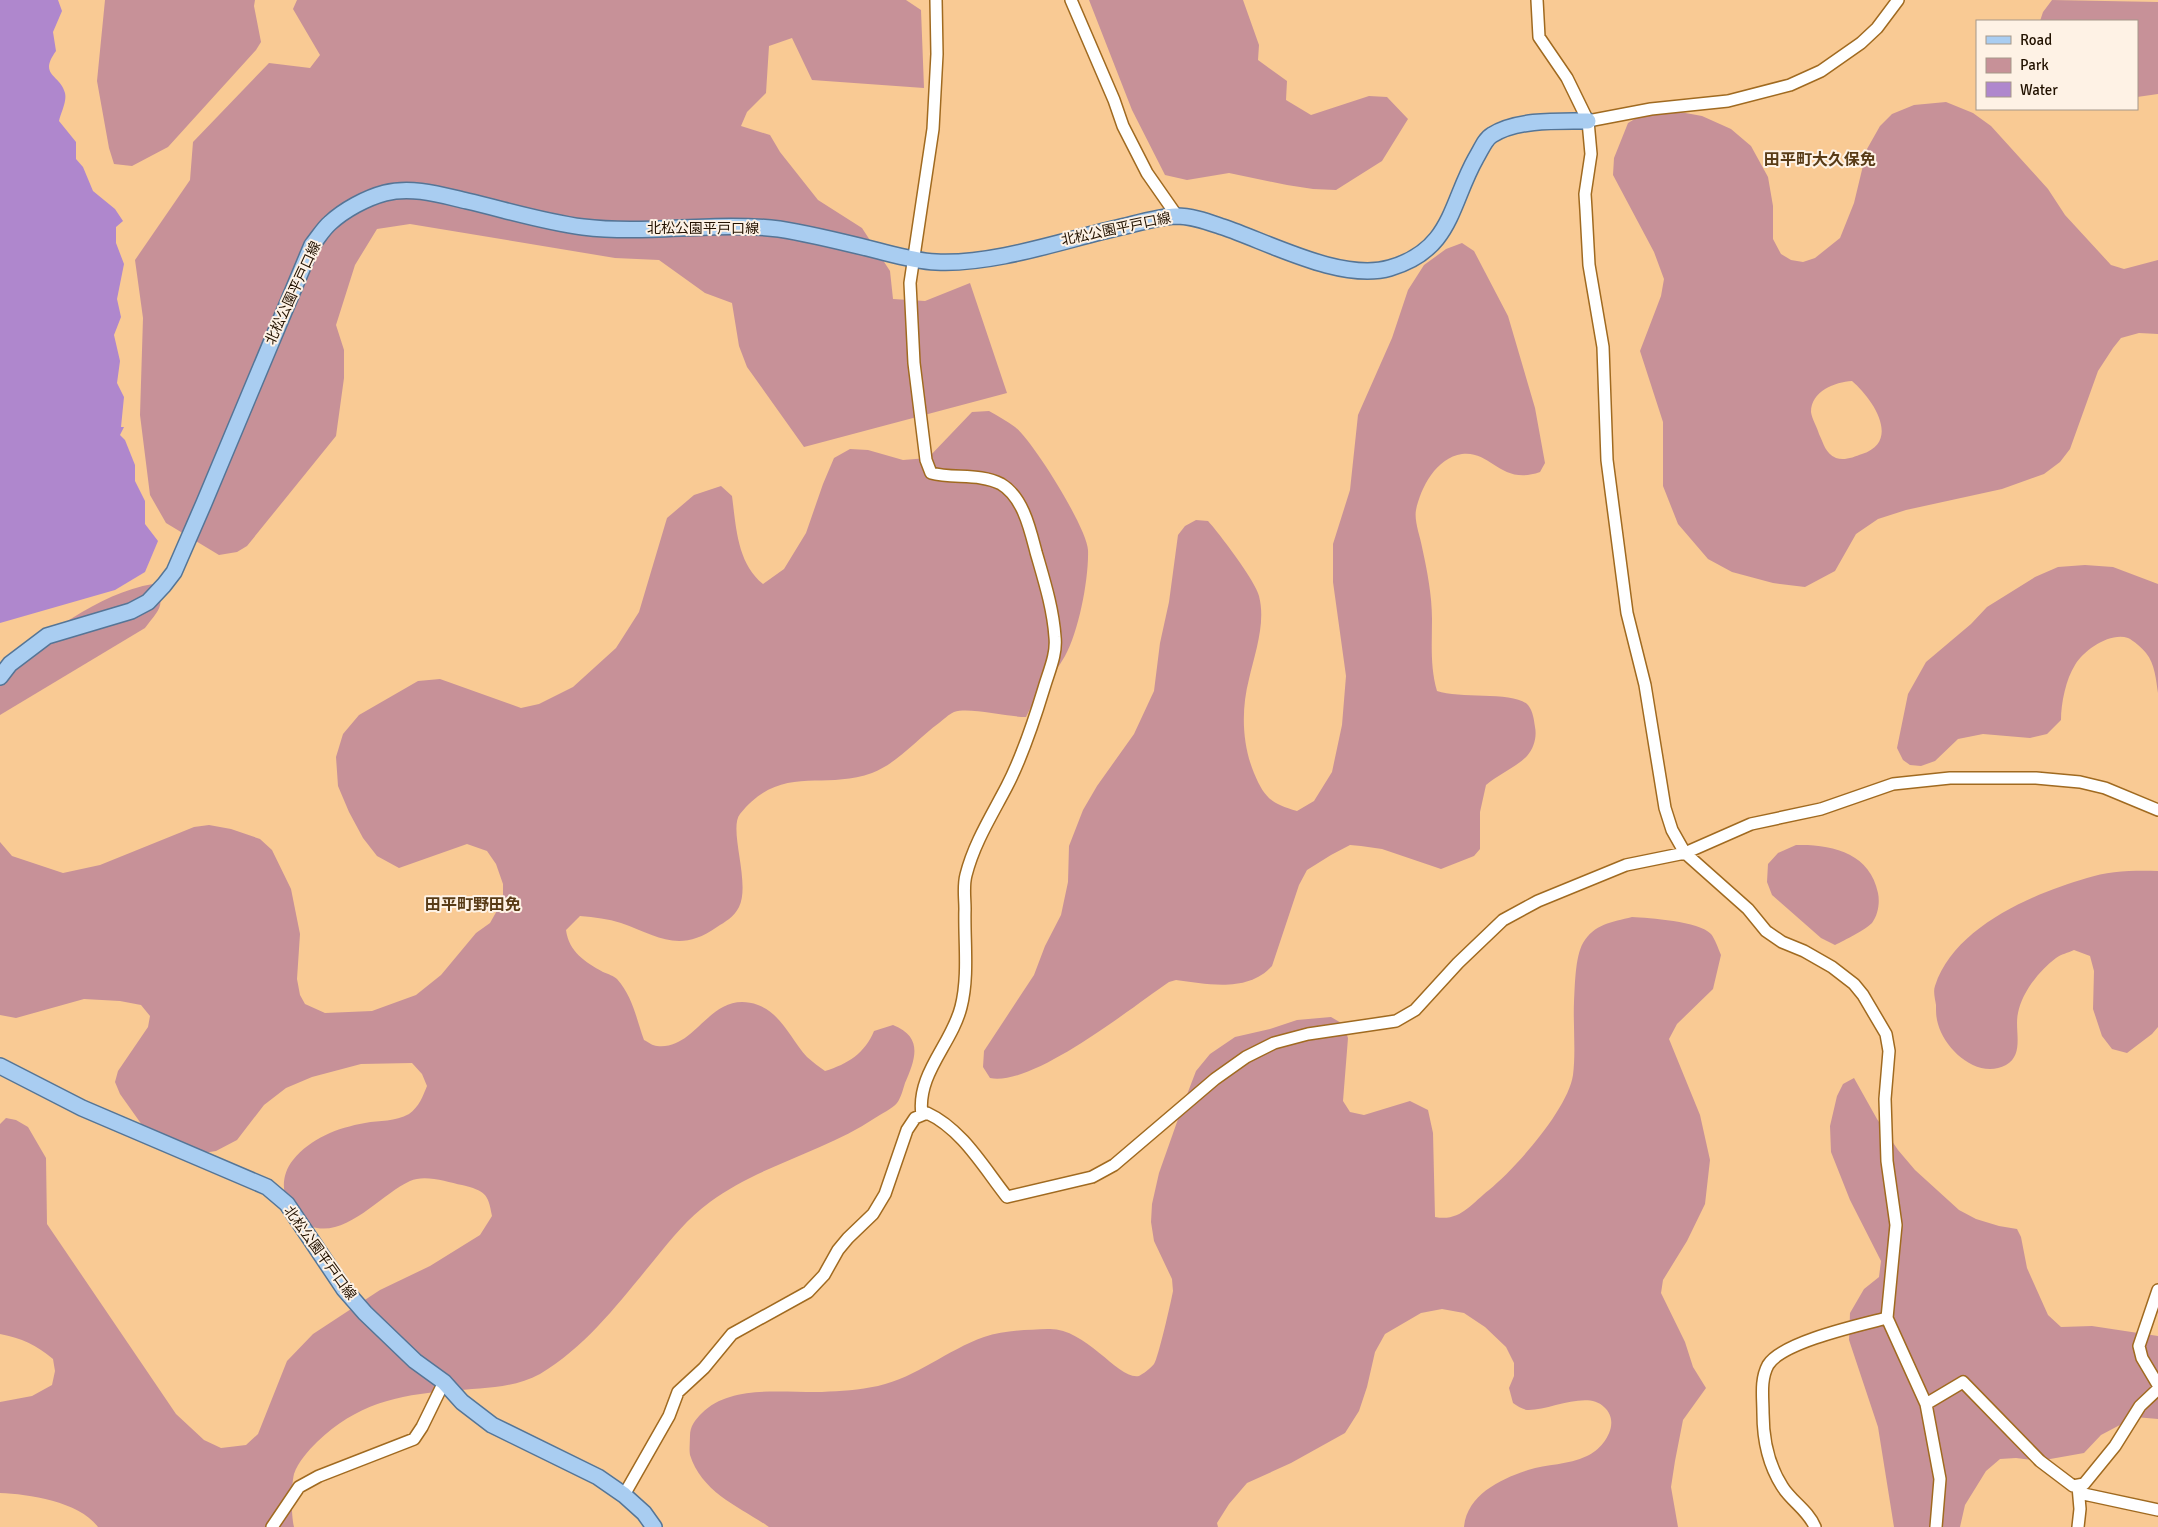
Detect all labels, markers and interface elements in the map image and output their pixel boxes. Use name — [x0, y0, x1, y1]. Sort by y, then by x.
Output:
legend — [1976, 20, 2138, 110]
text: Road — [2020, 31, 2052, 49]
text: Park — [2020, 56, 2049, 74]
text: Water — [2020, 81, 2058, 99]
district label: 田平町大久保免 — [1764, 150, 1876, 170]
street label: 北松公園平戸口線 — [1059, 209, 1173, 249]
street label: 北松公園平戸口線 — [647, 220, 759, 237]
street label: 北松公園平戸口線 — [262, 239, 324, 347]
district label: 田平町野田免 — [425, 895, 521, 915]
street label: 北松公園平戸口線 — [280, 1203, 360, 1303]

